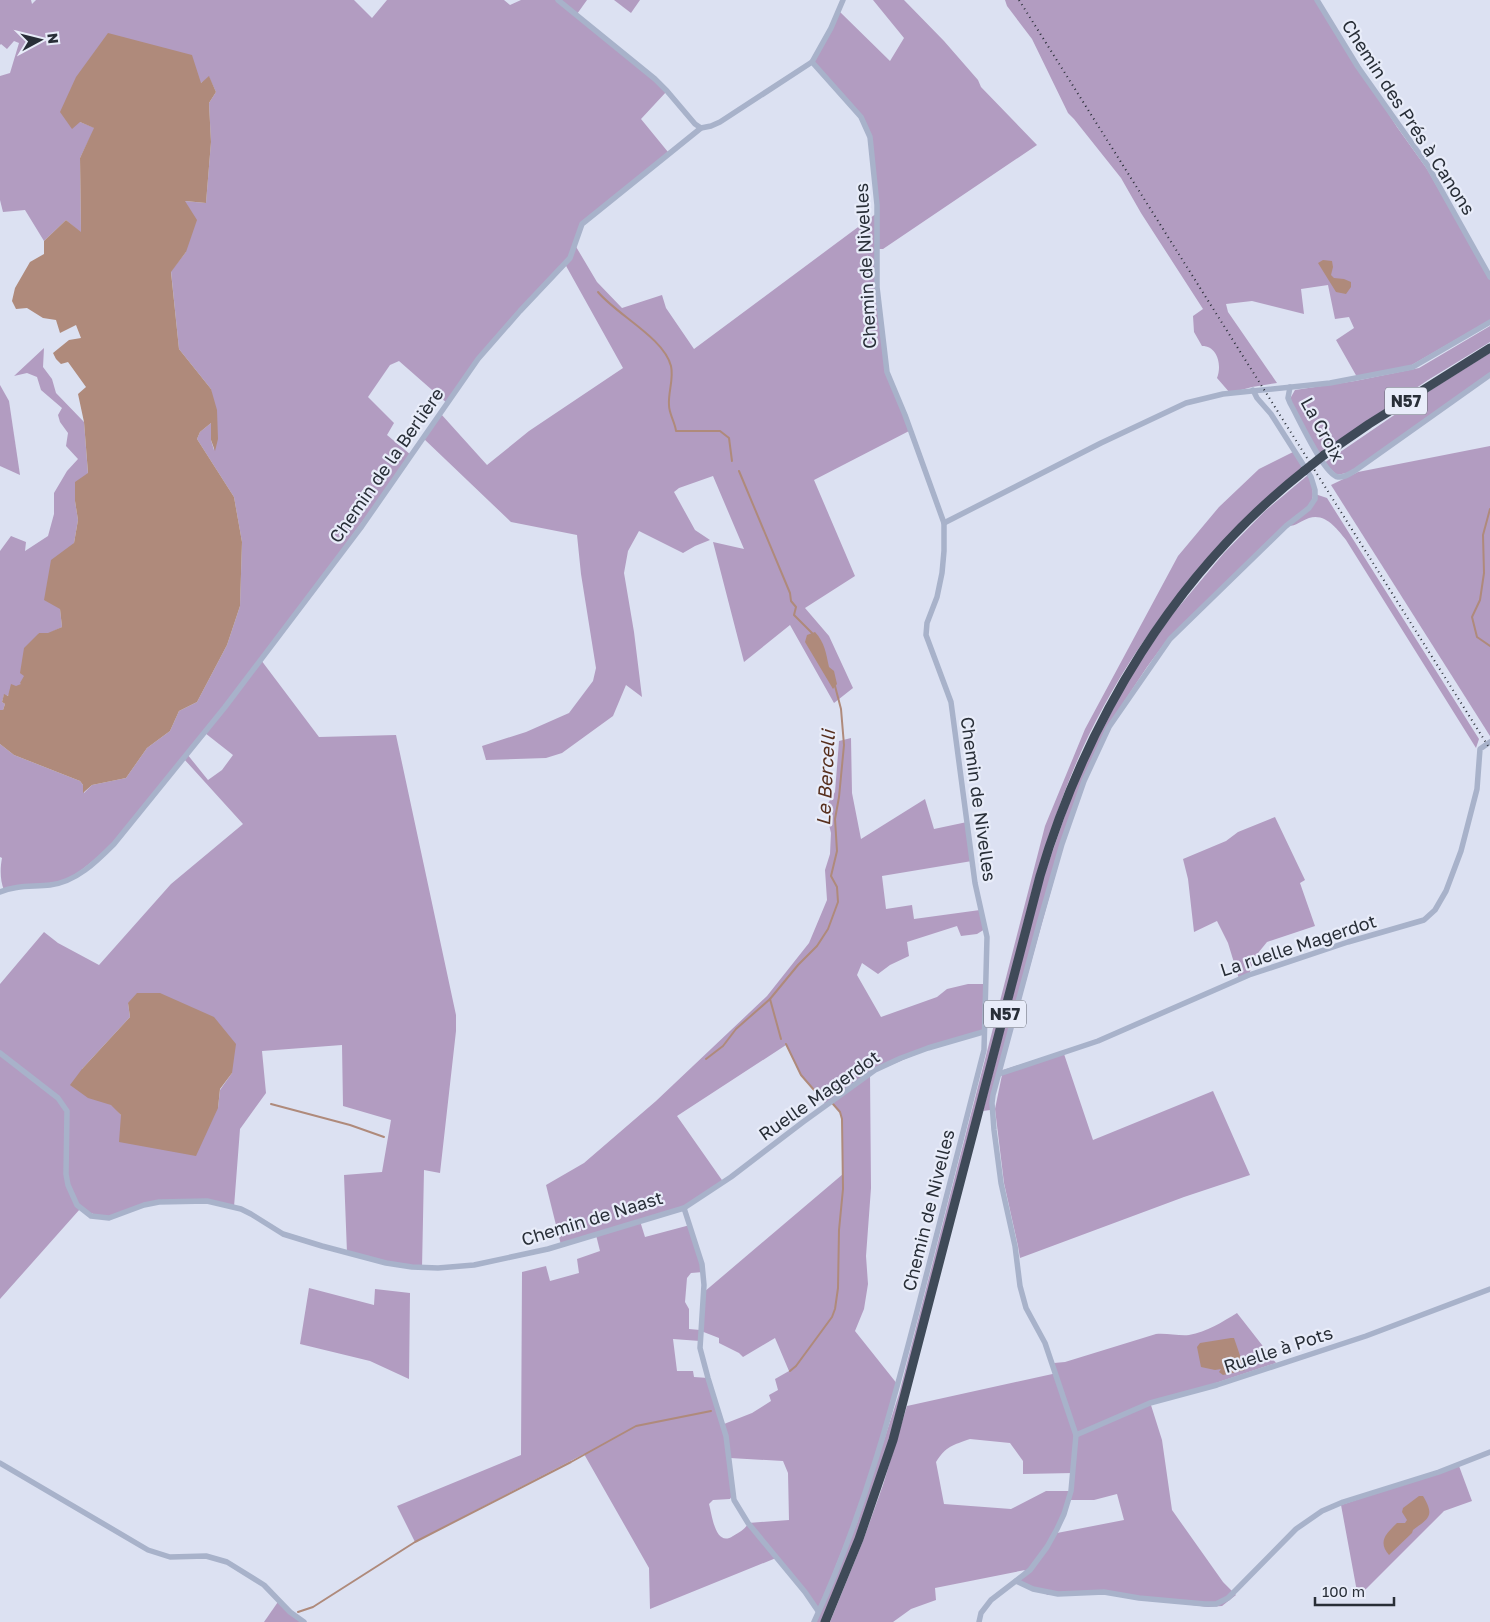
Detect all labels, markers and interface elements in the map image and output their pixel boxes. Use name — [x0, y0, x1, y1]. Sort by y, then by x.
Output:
north arrow — [15, 15, 65, 65]
street label: Chemin des Prés à Canons — [1338, 15, 1480, 219]
text: N — [44, 32, 62, 45]
street label: Chemin de Nivelles — [850, 182, 880, 350]
street label: Chemin de la Berlière — [324, 383, 448, 547]
road number: N57 — [1385, 388, 1427, 414]
street label: La Croix — [1296, 393, 1350, 465]
street label: Chemin de Nivelles — [957, 715, 1001, 883]
water label: Le Bercelli — [811, 728, 839, 827]
street label: La ruelle Magerdot — [1217, 909, 1379, 981]
road number: N57 — [984, 1001, 1026, 1028]
street label: Ruelle Magerdot — [754, 1045, 884, 1145]
street label: Chemin de Nivelles — [897, 1127, 959, 1293]
street label: Chemin de Naast — [519, 1186, 665, 1250]
street label: Ruelle à Pots — [1221, 1321, 1335, 1377]
scale bar — [1315, 1574, 1394, 1606]
text: 100 m — [1322, 1582, 1365, 1600]

